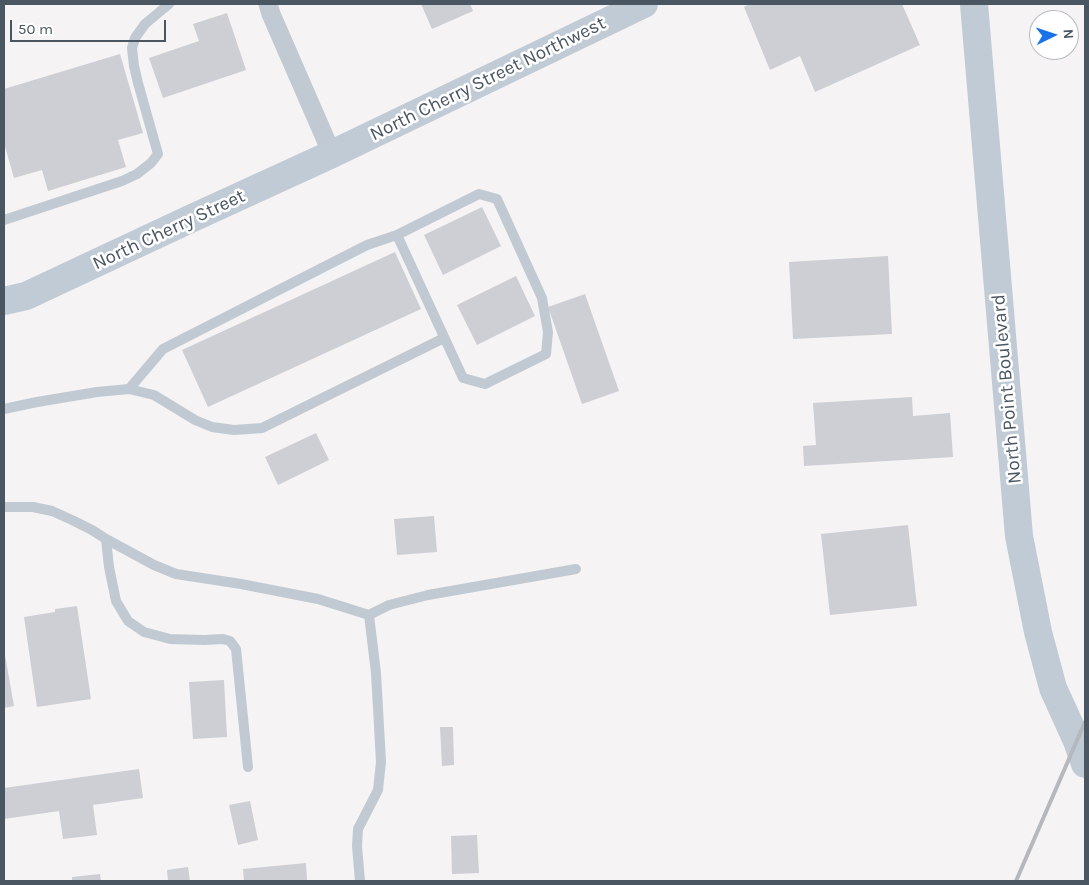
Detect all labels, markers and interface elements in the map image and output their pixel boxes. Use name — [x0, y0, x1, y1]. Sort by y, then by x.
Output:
scale bar — [12, 10, 169, 42]
north arrow — [1029, 10, 1079, 60]
street label: North Cherry Street Northwest — [366, 12, 610, 146]
text: 50 m — [18, 20, 53, 38]
text: N — [1060, 28, 1077, 40]
street label: North Cherry Street — [89, 185, 249, 275]
street label: North Point Boulevard — [987, 293, 1027, 485]

